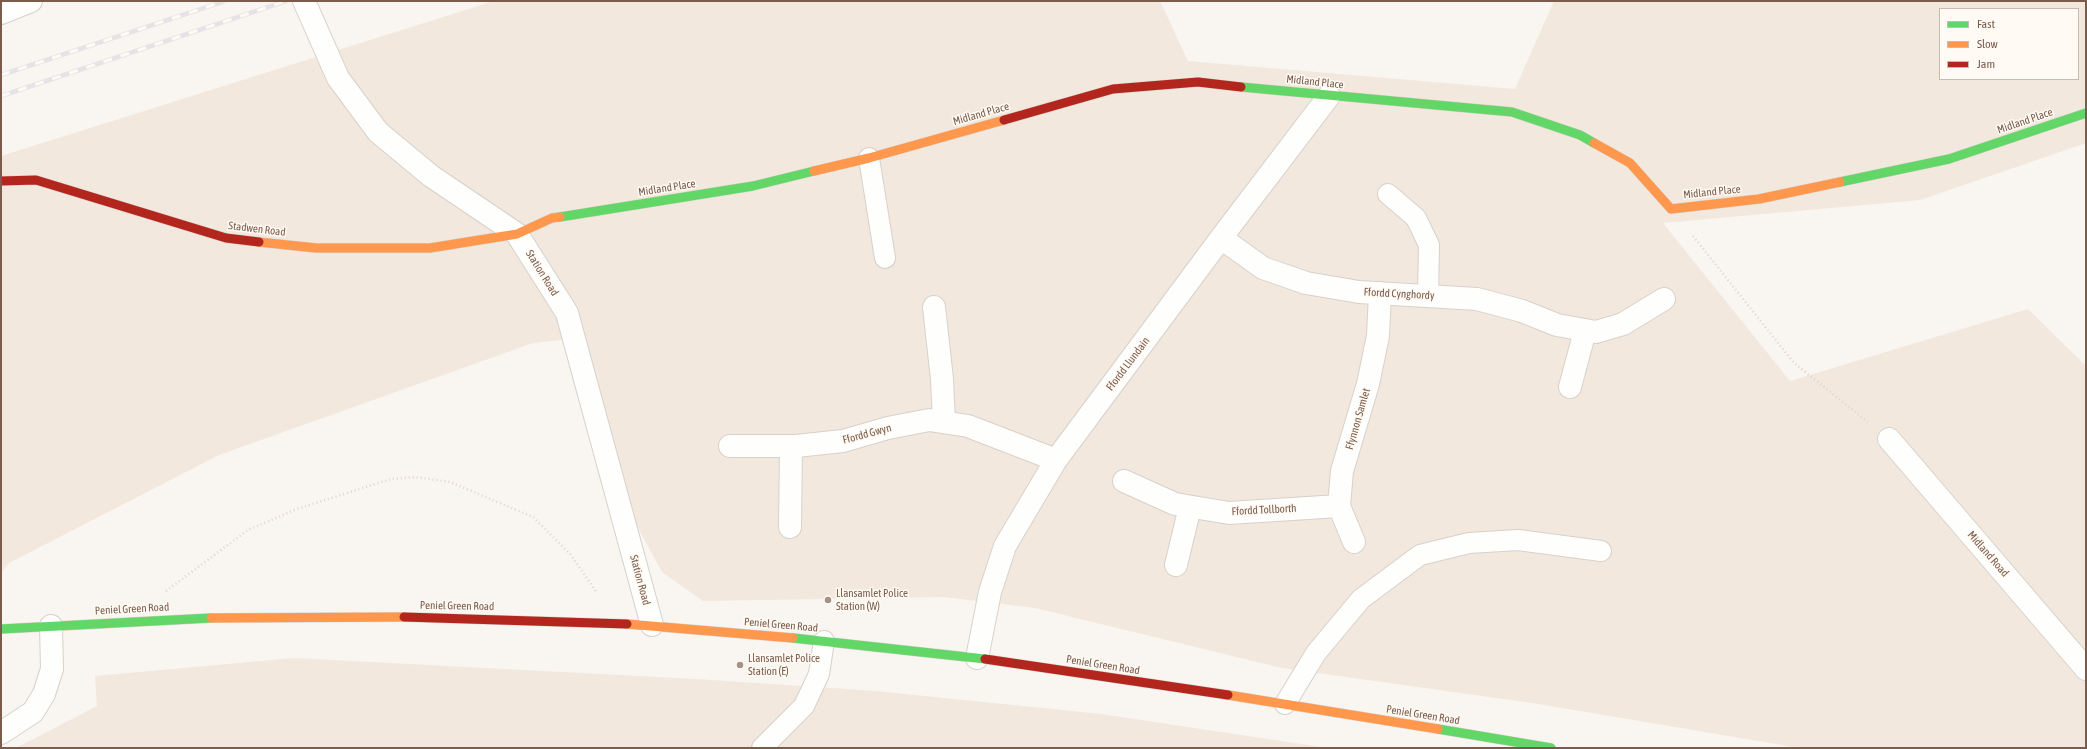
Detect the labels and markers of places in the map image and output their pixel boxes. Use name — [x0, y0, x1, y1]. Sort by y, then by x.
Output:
place label: Llansamlet Police Station (W) — [836, 587, 908, 613]
marker: Llansamlet Police Station (W) — [823, 595, 833, 605]
place label: Llansamlet Police Station (E) — [748, 652, 820, 678]
marker: Llansamlet Police Station (E) — [735, 660, 745, 670]

